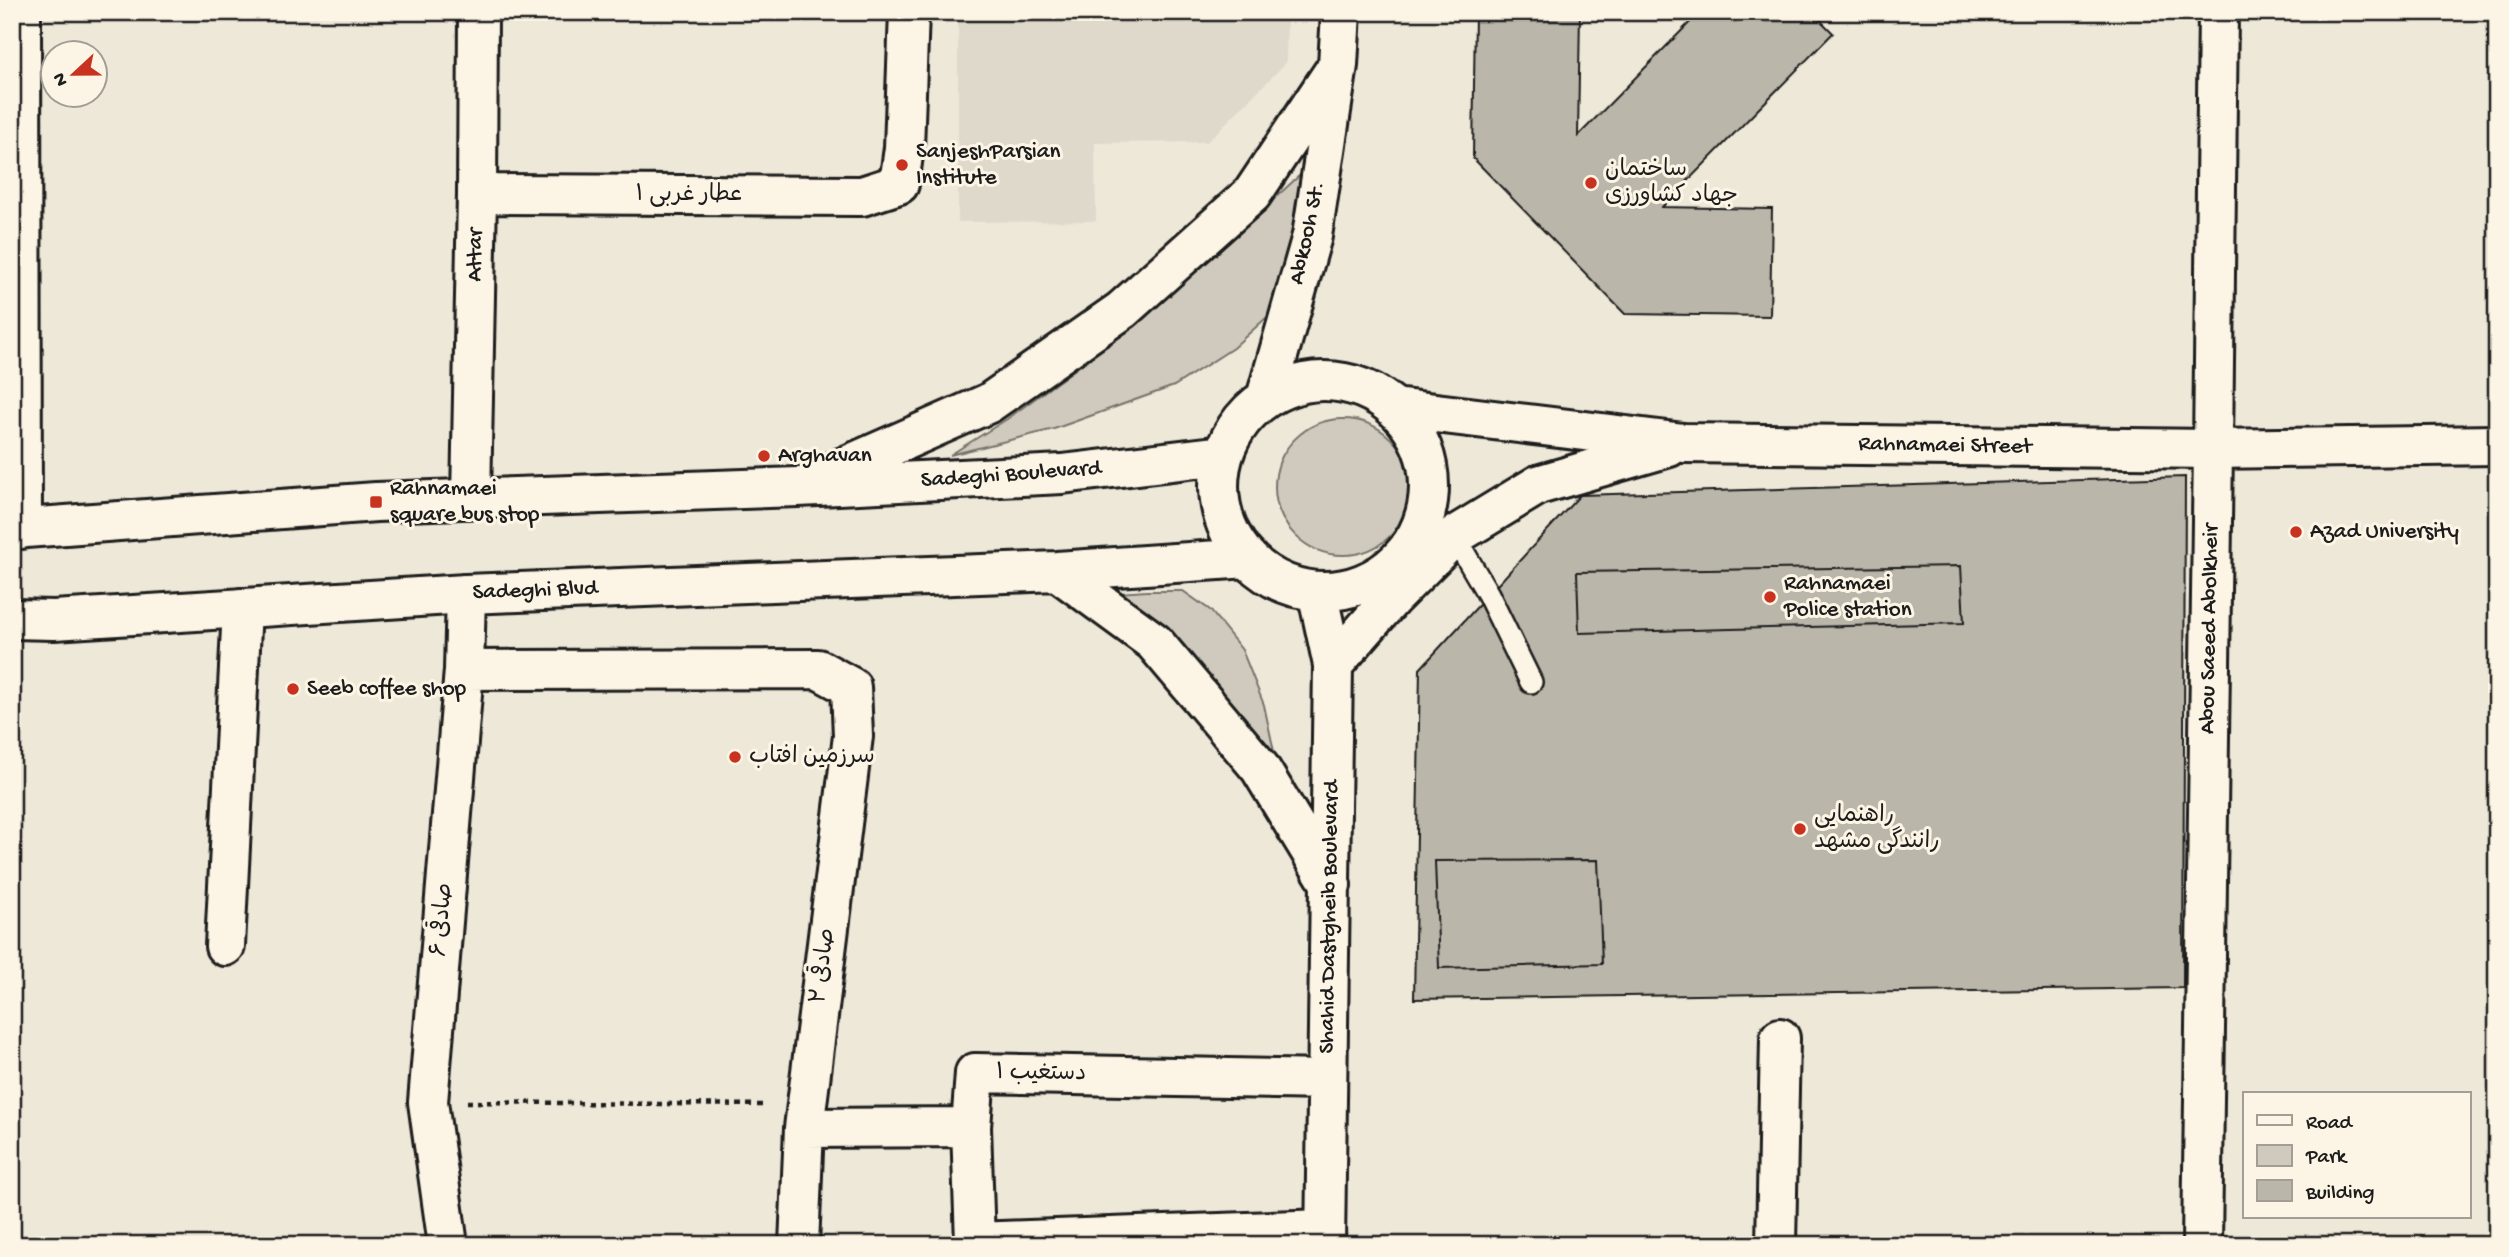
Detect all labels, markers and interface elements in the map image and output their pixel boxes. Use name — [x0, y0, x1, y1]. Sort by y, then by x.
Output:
north arrow — [38, 38, 108, 108]
text: N — [48, 69, 74, 89]
place label: SanjeshParsian Institute — [916, 139, 1061, 192]
marker: SanjeshParsian Institute — [894, 157, 910, 173]
place label: ساختمان جهاد کشاورزی — [1605, 157, 1738, 210]
marker: ساختمان جهاد کشاورزی — [1583, 175, 1599, 191]
street label: Abkooh St. — [1284, 179, 1332, 287]
street label: عطار غربی ۱ — [636, 182, 742, 209]
street label: Attar — [462, 226, 490, 282]
street label: Rahnamaei Street — [1858, 431, 2034, 461]
place label: Arghavan — [778, 443, 872, 470]
marker: Arghavan — [756, 448, 772, 464]
street label: Sadeghi Boulevard — [920, 455, 1104, 495]
place label: Rahnamaei square bus stop — [390, 476, 539, 529]
marker: Rahnamaei square bus stop — [368, 494, 384, 510]
place label: Azad University — [2310, 519, 2459, 546]
street label: Abou Saeed Abolkheir — [2195, 522, 2225, 734]
marker: Azad University — [2288, 524, 2304, 540]
place label: Rahnamaei Police station — [1783, 571, 1912, 624]
street label: Sadeghi Blvd — [472, 575, 599, 607]
marker: Rahnamaei Police station — [1762, 589, 1778, 605]
place label: Seeb coffee shop — [307, 676, 466, 703]
marker: Seeb coffee shop — [285, 681, 301, 697]
place label: سرزمین افتاب — [749, 744, 875, 771]
marker: سرزمین افتاب — [727, 749, 743, 765]
street label: Shahid Dastgheib Boulevard — [1314, 779, 1346, 1054]
place label: راهنمایی رانندگی مشهد — [1814, 803, 1940, 856]
marker: راهنمایی رانندگی مشهد — [1792, 821, 1808, 837]
street label: صادقی ۶ — [422, 881, 460, 958]
street label: صادقی ۲ — [802, 926, 842, 1005]
street label: دستغیب ۱ — [996, 1060, 1086, 1088]
legend — [2243, 1092, 2470, 1218]
text: Road — [2306, 1112, 2354, 1137]
text: Park — [2305, 1146, 2349, 1171]
text: Building — [2305, 1182, 2375, 1207]

